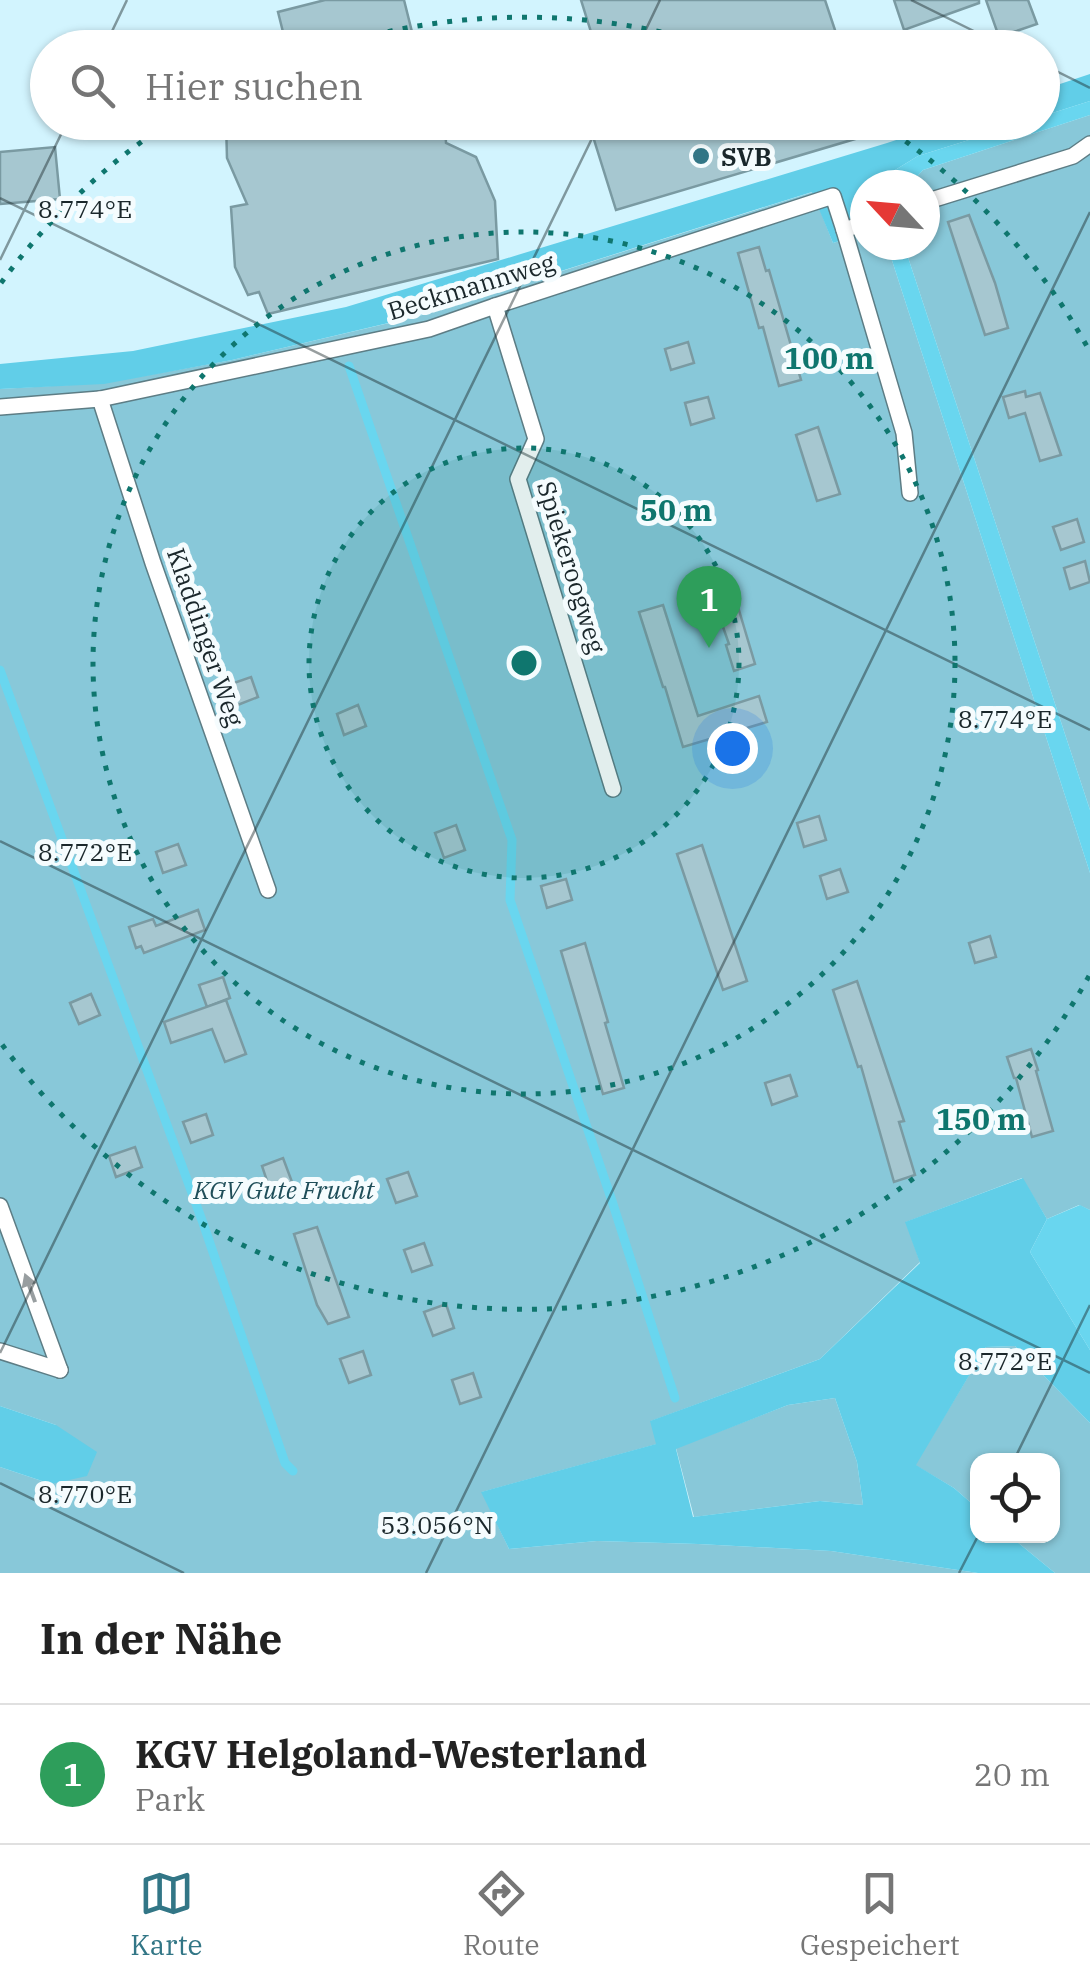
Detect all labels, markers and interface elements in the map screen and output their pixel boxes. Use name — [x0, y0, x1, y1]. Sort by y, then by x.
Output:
search box — [30, 30, 1060, 140]
icon: search — [65, 58, 120, 113]
text: Hier suchen — [145, 61, 363, 110]
place label: SVB — [721, 140, 772, 173]
marker: SVB — [690, 145, 712, 167]
north arrow — [850, 170, 940, 260]
text: 8.774°E — [38, 192, 132, 225]
street label: Beckmannweg — [383, 245, 559, 327]
text: 100 m — [784, 338, 874, 377]
street label: Spiekeroogweg — [530, 477, 614, 657]
text: 50 m — [640, 490, 712, 529]
street label: Kladdinger Weg — [160, 543, 252, 731]
pin: 1 — [676, 566, 742, 648]
centre of rings — [506, 645, 542, 681]
text: 8.774°E — [958, 702, 1052, 735]
your location — [707, 723, 758, 774]
text: 8.772°E — [38, 835, 132, 868]
text: 150 m — [936, 1099, 1026, 1138]
park label: KGV Gute Frucht — [193, 1173, 375, 1206]
one-way arrow — [22, 1273, 37, 1303]
text: 8.772°E — [958, 1344, 1052, 1377]
map controls — [970, 1453, 1060, 1543]
button: locate — [970, 1453, 1060, 1543]
text: 8.770°E — [38, 1477, 132, 1510]
text: 53.056°N — [381, 1508, 493, 1541]
text: In der Nähe — [40, 1611, 282, 1666]
text: KGV Helgoland-Westerland — [135, 1729, 647, 1778]
text: 1 — [63, 1753, 82, 1795]
text: 20 m — [974, 1753, 1050, 1795]
text: Park — [135, 1778, 205, 1820]
tab: Karte — [130, 1866, 203, 1963]
tab: Route — [463, 1866, 540, 1963]
tab: Gespeichert — [800, 1866, 960, 1963]

